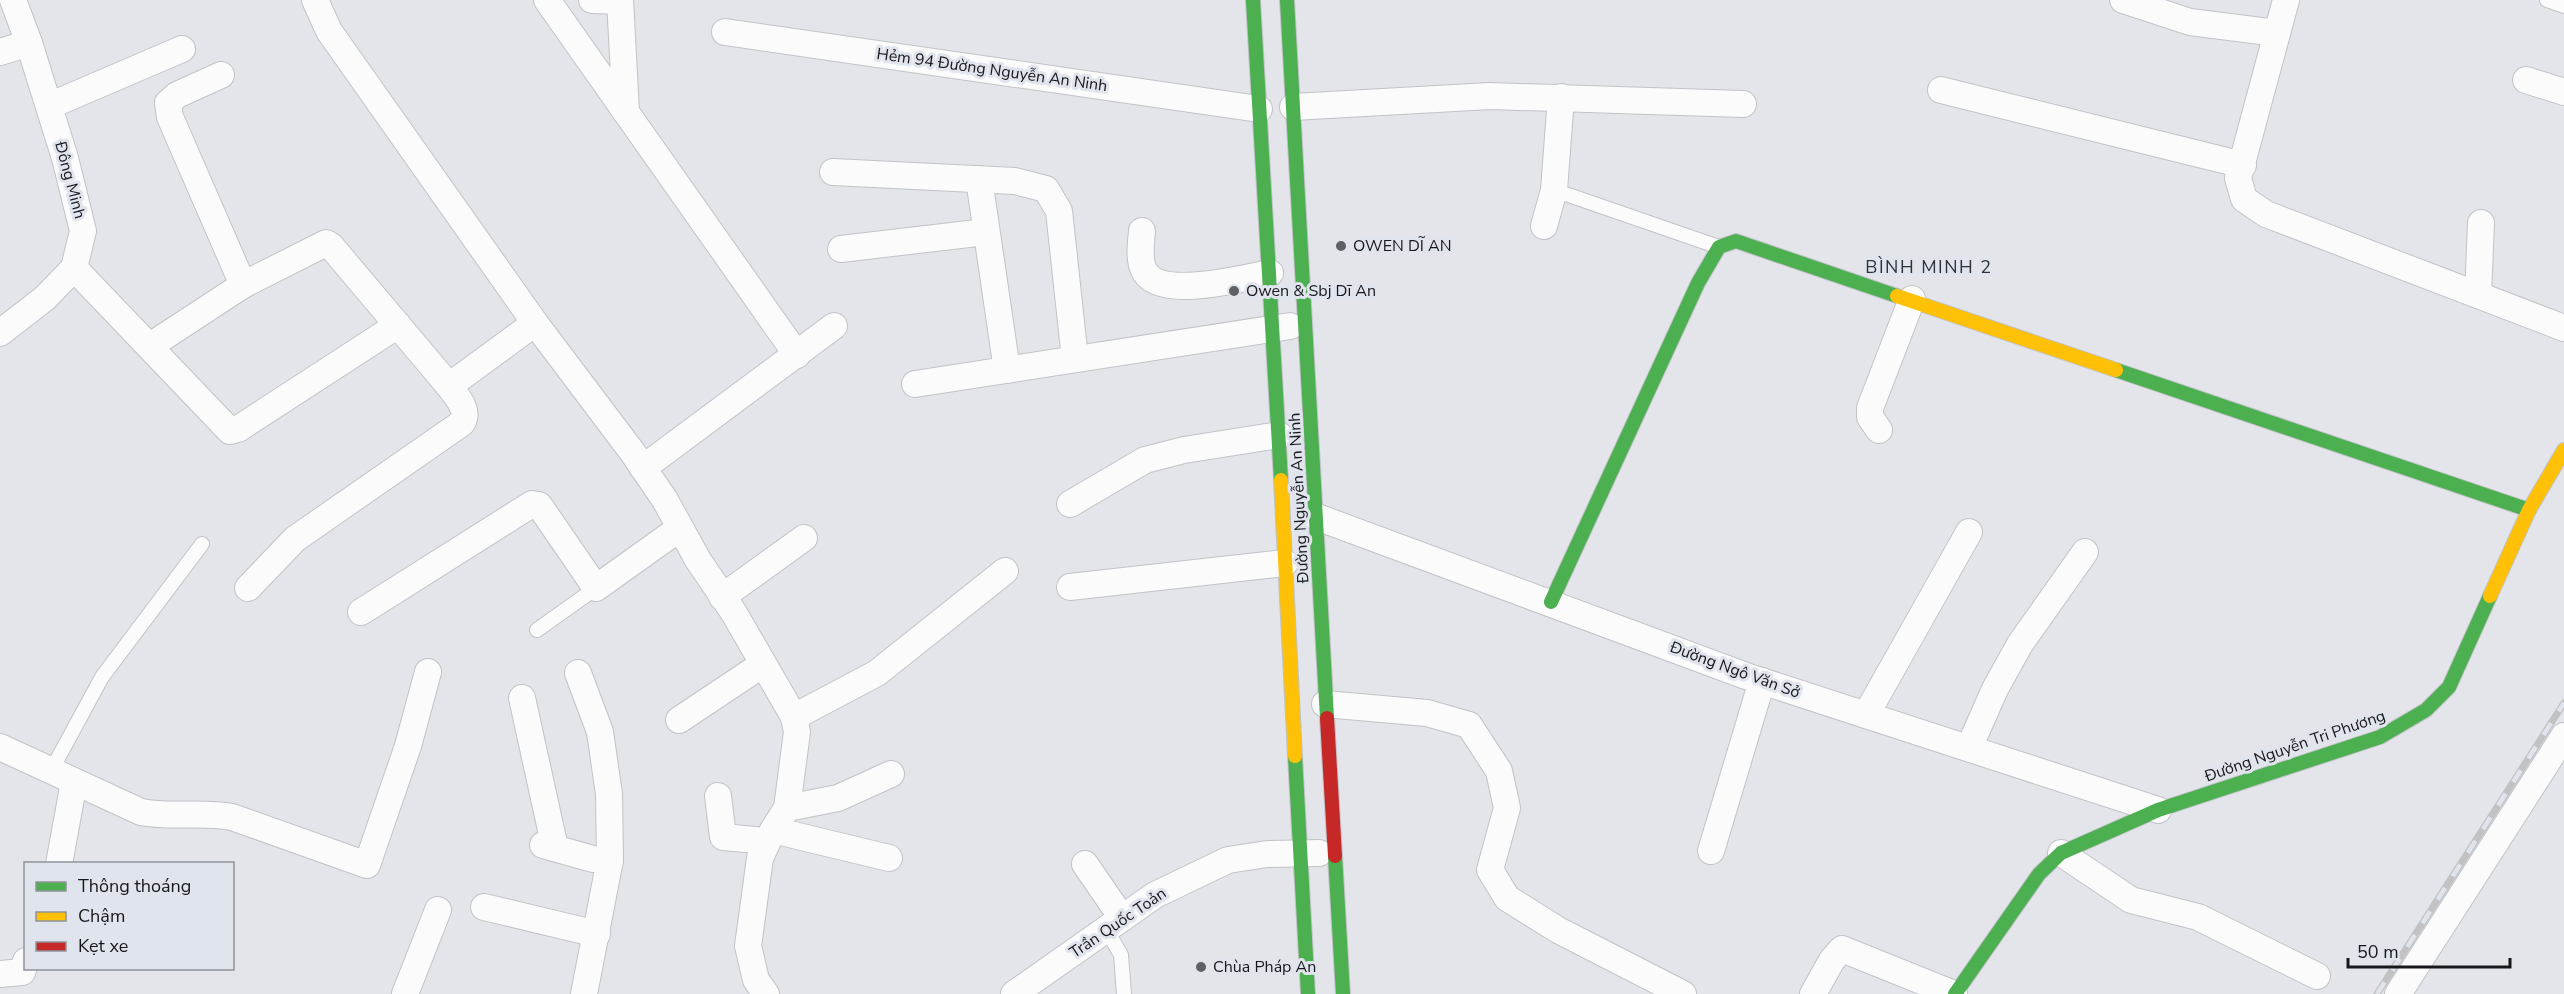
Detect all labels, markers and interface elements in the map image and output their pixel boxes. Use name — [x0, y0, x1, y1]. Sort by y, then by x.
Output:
street label: Hẻm 94 Đường Nguyễn An Ninh — [875, 43, 1109, 97]
street label: Đông Minh — [49, 138, 91, 221]
place label: OWEN DĨ AN — [1353, 235, 1452, 257]
marker: OWEN DĨ AN — [1334, 239, 1348, 253]
district label: BÌNH MINH 2 — [1865, 255, 1993, 279]
place label: Owen & Sbj Dĩ An — [1246, 280, 1376, 302]
marker: Owen & Sbj Dĩ An — [1227, 284, 1241, 298]
street label: Đường Nguyễn An Ninh — [1284, 412, 1315, 585]
street label: Đường Ngô Văn Sở — [1666, 636, 1803, 704]
street label: Đường Nguyễn Tri Phương — [2201, 705, 2388, 788]
legend — [24, 862, 234, 970]
text: Thông thoáng — [78, 874, 191, 898]
street label: Trần Quốc Toản — [1065, 882, 1171, 964]
text: Chậm — [78, 904, 125, 928]
scale bar — [2348, 931, 2510, 969]
text: Kẹt xe — [78, 934, 128, 958]
text: 50 m — [2357, 940, 2399, 964]
place label: Chùa Pháp An — [1213, 956, 1316, 978]
marker: Chùa Pháp An — [1194, 960, 1208, 974]

